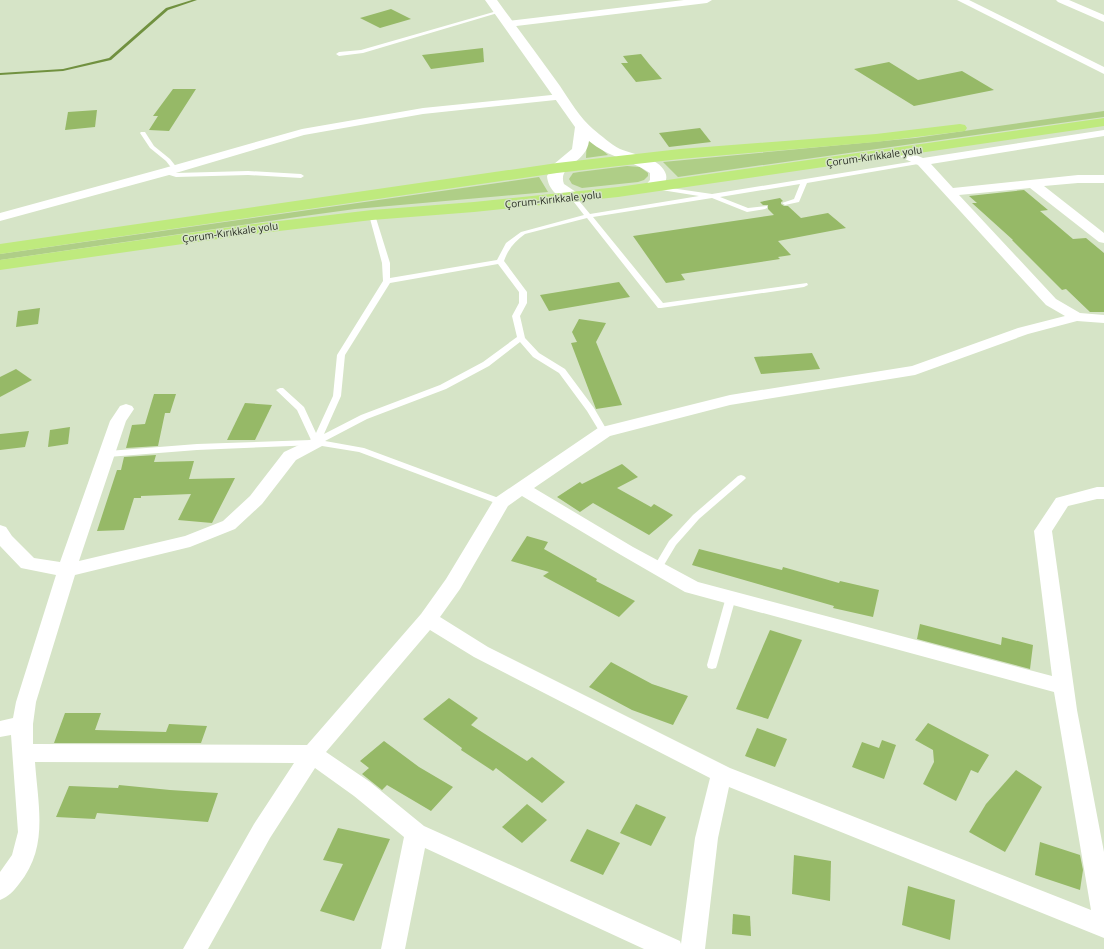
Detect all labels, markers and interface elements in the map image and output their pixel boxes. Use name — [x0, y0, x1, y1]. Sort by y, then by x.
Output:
street label: Çorum-Kırıkkale yolu — [825, 142, 923, 170]
street label: Çorum-Kırıkkale yolu — [504, 187, 602, 211]
street label: Çorum-Kırıkkale yolu — [181, 218, 279, 246]

